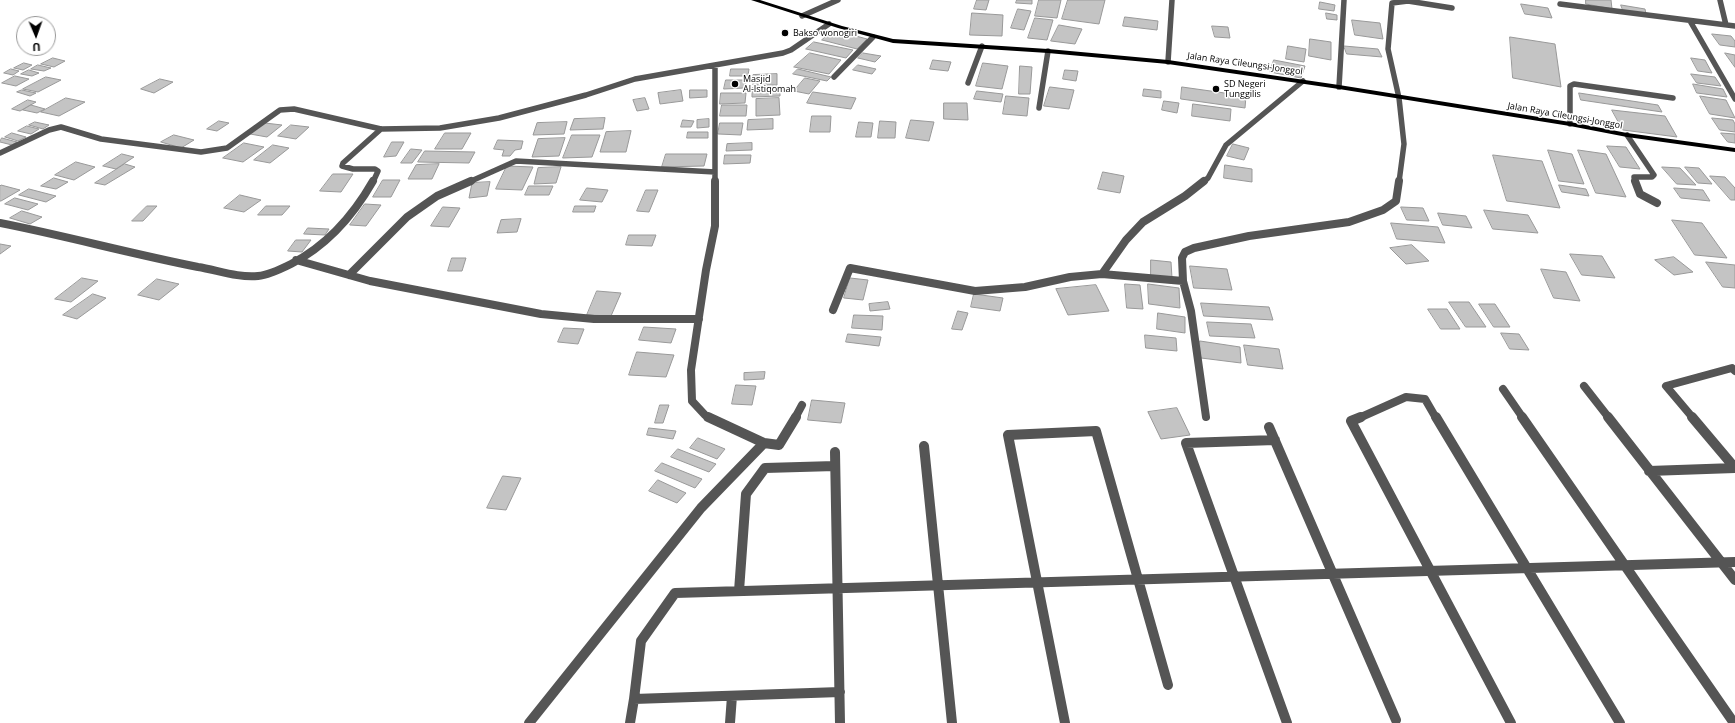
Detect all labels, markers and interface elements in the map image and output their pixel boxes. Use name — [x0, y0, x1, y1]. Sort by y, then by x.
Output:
north arrow — [16, 16, 56, 56]
marker: Bakso wonogiri — [780, 28, 790, 38]
place label: Bakso wonogiri — [793, 28, 857, 38]
text: U — [32, 40, 41, 55]
street label: Jalan Raya Cileungsi-Jonggol — [1187, 51, 1303, 77]
place label: Masjid Al-Istiqomah — [743, 74, 796, 95]
marker: Masjid Al-Istiqomah — [730, 79, 740, 89]
place label: SD Negeri Tunggilis — [1224, 79, 1266, 100]
marker: SD Negeri Tunggilis — [1211, 84, 1221, 94]
street label: Jalan Raya Cileungsi-Jonggol — [1507, 101, 1623, 131]

